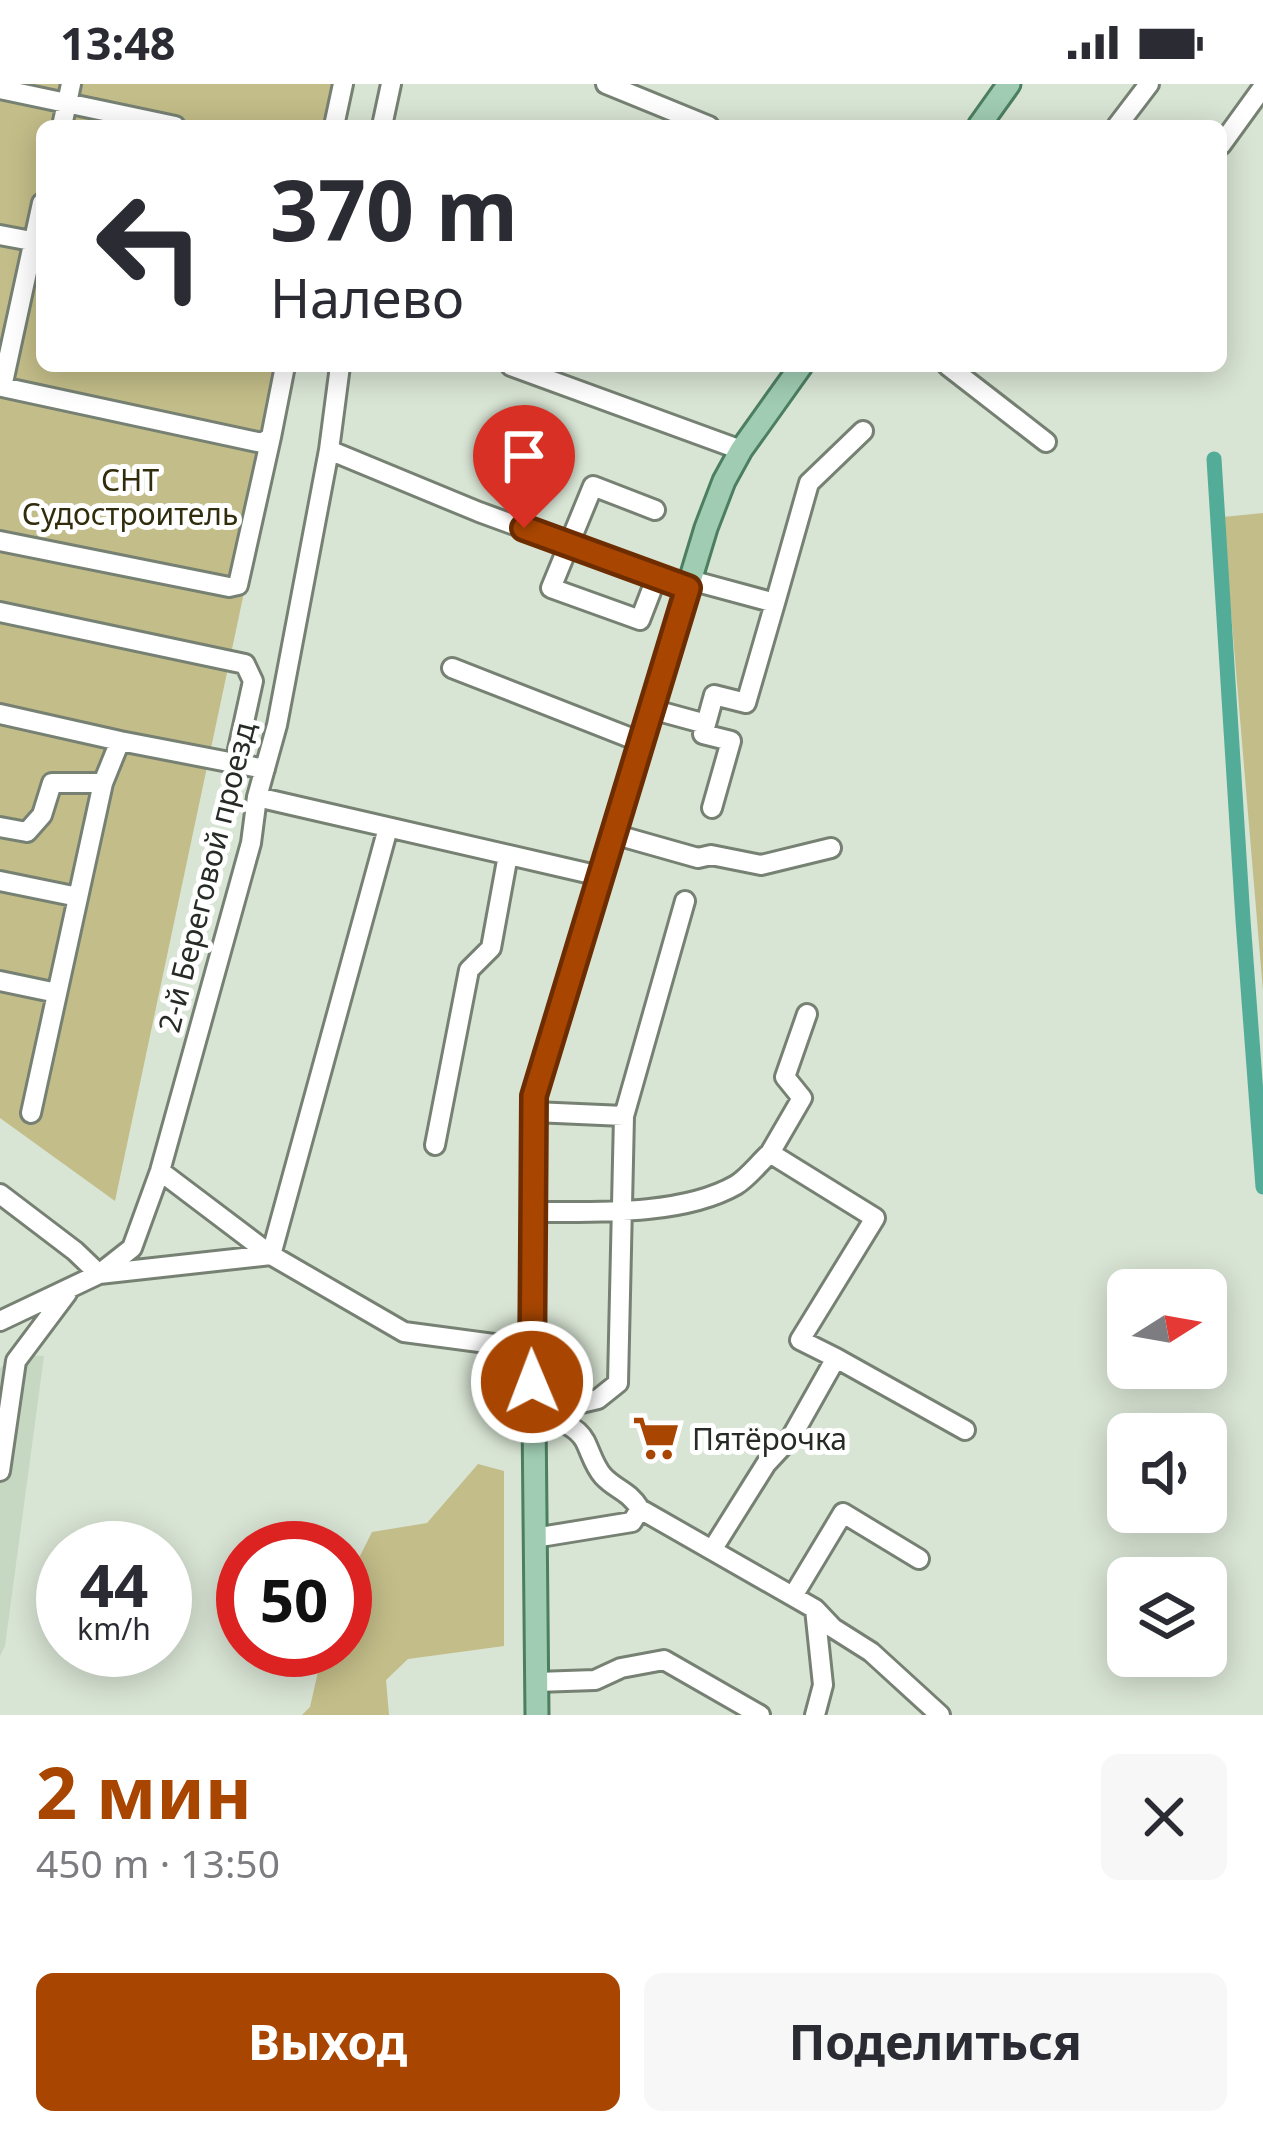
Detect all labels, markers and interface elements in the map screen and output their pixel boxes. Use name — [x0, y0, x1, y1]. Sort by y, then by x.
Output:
text: 13:48 — [60, 12, 176, 73]
text: 370 m — [270, 151, 518, 266]
icon: left — [72, 168, 228, 324]
text: Налево — [270, 260, 464, 334]
pin — [473, 405, 575, 528]
icon: arrive — [491, 423, 557, 489]
park label: СНТ Судостроитель — [22, 459, 238, 534]
street label: 2-й Береговой проезд — [148, 718, 264, 1036]
north arrow — [1107, 1269, 1227, 1389]
map controls — [1107, 1269, 1227, 1677]
position arrow — [469, 1319, 595, 1445]
supermarket icon: Пятёрочка — [631, 1413, 681, 1463]
button: sound — [1107, 1413, 1227, 1533]
place label: Пятёрочка — [692, 1418, 847, 1459]
speed limit sign: 50 — [216, 1521, 372, 1677]
text: 44 — [80, 1543, 148, 1625]
button: layers — [1107, 1557, 1227, 1677]
text: km/h — [77, 1608, 151, 1649]
text: 2 мин — [36, 1742, 252, 1840]
button: close — [1101, 1754, 1227, 1880]
text: 450 m · 13:50 — [36, 1836, 280, 1889]
button: Выход — [36, 1973, 620, 2111]
button: Поделиться — [644, 1973, 1227, 2111]

